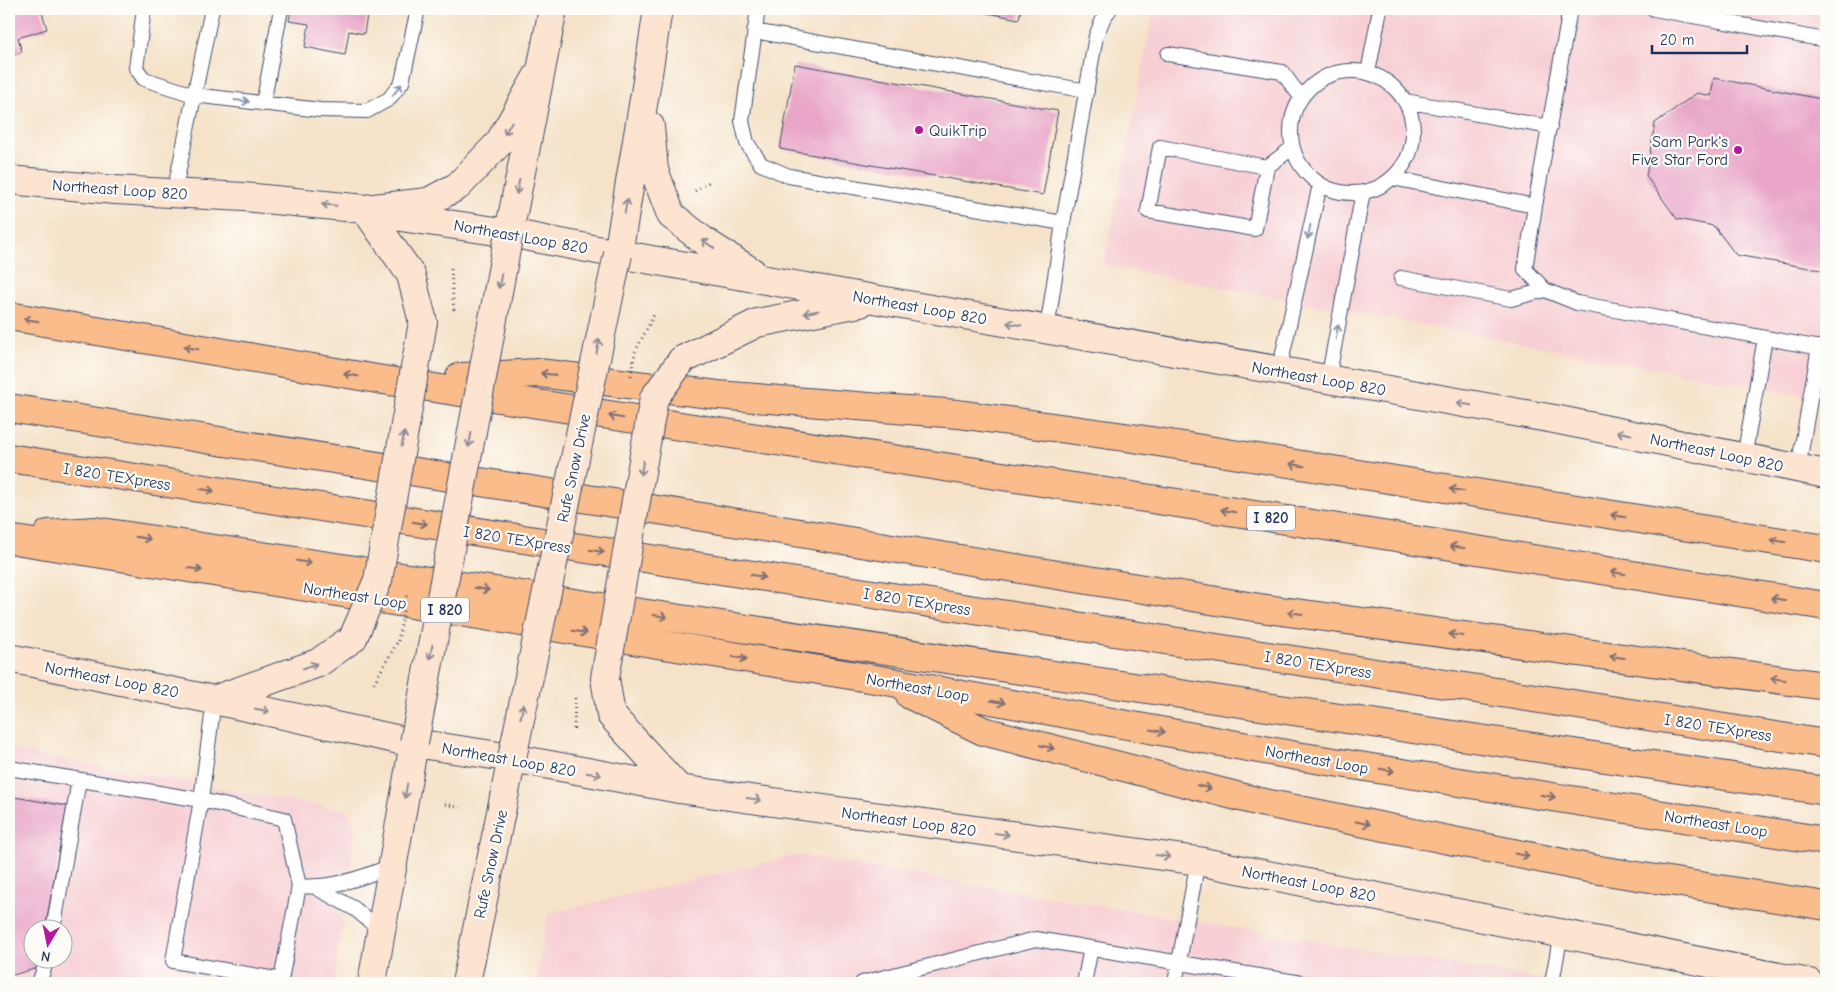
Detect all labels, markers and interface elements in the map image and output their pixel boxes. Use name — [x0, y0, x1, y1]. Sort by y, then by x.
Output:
scale bar — [1652, 22, 1748, 54]
text: 20 m — [1660, 31, 1694, 49]
one-way arrow — [391, 84, 402, 97]
one-way arrow — [234, 96, 250, 106]
one-way arrow — [503, 120, 513, 135]
place label: QuikTrip — [929, 122, 987, 140]
marker: QuikTrip — [913, 124, 925, 136]
place label: Sam Park's Five Star Ford — [1631, 133, 1728, 169]
marker: Sam Park's Five Star Ford — [1732, 144, 1744, 156]
street label: Northeast Loop 820 — [51, 176, 188, 204]
one-way arrow — [513, 178, 523, 194]
one-way arrow — [621, 198, 631, 214]
one-way arrow — [321, 200, 337, 210]
street label: Northeast Loop 820 — [452, 216, 589, 258]
one-way arrow — [1304, 224, 1313, 240]
one-way arrow — [701, 239, 715, 249]
one-way arrow — [495, 272, 505, 288]
street label: Northeast Loop 820 — [851, 287, 988, 329]
one-way arrow — [803, 308, 819, 318]
one-way arrow — [23, 315, 39, 325]
one-way arrow — [1006, 318, 1022, 328]
one-way arrow — [1333, 325, 1342, 341]
one-way arrow — [594, 339, 603, 355]
one-way arrow — [183, 342, 199, 352]
street label: Northeast Loop 820 — [1250, 358, 1387, 400]
one-way arrow — [540, 369, 556, 379]
one-way arrow — [344, 370, 360, 380]
one-way arrow — [1457, 398, 1473, 408]
one-way arrow — [608, 411, 624, 421]
street label: Rufe Snow Drive — [554, 412, 594, 524]
one-way arrow — [1617, 428, 1633, 438]
street label: Northeast Loop 820 — [1648, 430, 1785, 476]
one-way arrow — [398, 432, 408, 448]
one-way arrow — [465, 432, 475, 448]
one-way arrow — [1289, 459, 1305, 469]
street label: I 820 TEXpress — [62, 460, 172, 494]
one-way arrow — [636, 460, 646, 476]
one-way arrow — [199, 485, 215, 495]
one-way arrow — [1450, 485, 1466, 495]
one-way arrow — [1220, 506, 1236, 516]
road number: I 820 — [1247, 506, 1295, 530]
one-way arrow — [1610, 510, 1626, 520]
one-way arrow — [411, 519, 427, 529]
street label: I 820 TEXpress — [462, 523, 572, 557]
one-way arrow — [135, 534, 151, 544]
one-way arrow — [1770, 536, 1786, 546]
one-way arrow — [1450, 542, 1466, 552]
one-way arrow — [589, 547, 605, 557]
one-way arrow — [296, 558, 312, 568]
one-way arrow — [187, 564, 203, 574]
one-way arrow — [1610, 568, 1626, 578]
one-way arrow — [750, 572, 766, 582]
street label: Northeast Loop — [302, 579, 408, 613]
one-way arrow — [474, 584, 490, 594]
street label: I 820 TEXpress — [862, 585, 972, 619]
one-way arrow — [1770, 593, 1786, 603]
road number: I 820 — [421, 598, 469, 622]
one-way arrow — [1287, 607, 1303, 617]
one-way arrow — [652, 611, 668, 621]
one-way arrow — [572, 627, 588, 637]
one-way arrow — [1448, 630, 1464, 640]
one-way arrow — [425, 643, 435, 659]
street label: I 820 TEXpress — [1263, 648, 1373, 682]
one-way arrow — [1609, 652, 1625, 662]
one-way arrow — [732, 653, 748, 663]
street label: Northeast Loop 820 — [43, 658, 180, 702]
one-way arrow — [302, 661, 317, 670]
street label: Northeast Loop — [865, 670, 971, 706]
one-way arrow — [1770, 674, 1786, 684]
one-way arrow — [990, 697, 1006, 707]
one-way arrow — [518, 703, 527, 719]
one-way arrow — [254, 706, 270, 715]
street label: I 820 TEXpress — [1663, 711, 1773, 745]
one-way arrow — [1150, 726, 1166, 736]
street label: Northeast Loop 820 — [440, 739, 577, 781]
street label: Northeast Loop — [1264, 742, 1370, 778]
one-way arrow — [1039, 743, 1055, 753]
one-way arrow — [1379, 766, 1395, 776]
one-way arrow — [586, 769, 602, 779]
one-way arrow — [400, 783, 410, 799]
one-way arrow — [1196, 783, 1212, 793]
one-way arrow — [1539, 792, 1555, 802]
one-way arrow — [746, 795, 762, 805]
street label: Northeast Loop 820 — [840, 804, 978, 840]
street label: Northeast Loop — [1663, 807, 1769, 841]
street label: Rufe Snow Drive — [471, 808, 511, 920]
one-way arrow — [1355, 818, 1371, 828]
one-way arrow — [994, 829, 1010, 839]
one-way arrow — [1155, 851, 1171, 861]
one-way arrow — [1514, 851, 1530, 860]
street label: Northeast Loop 820 — [1240, 862, 1377, 906]
north arrow — [22, 920, 72, 970]
text: N — [40, 947, 52, 965]

